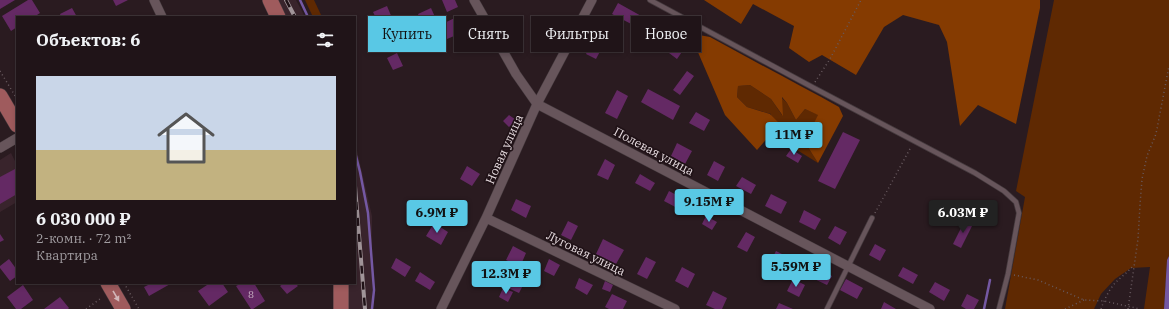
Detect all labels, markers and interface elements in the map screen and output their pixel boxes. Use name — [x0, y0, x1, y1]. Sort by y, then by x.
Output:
chip: Купить — [368, 16, 446, 52]
chip: Снять — [454, 16, 523, 52]
chip: Фильтры — [531, 16, 623, 52]
chip: Новое — [631, 16, 701, 52]
text: Объектов: 6 — [36, 29, 140, 51]
icon: filters — [314, 29, 336, 51]
icon: home — [150, 102, 222, 174]
street label: Новая улица — [482, 111, 526, 186]
pin: 11M ₽ — [766, 122, 822, 156]
street label: Полевая улица — [611, 124, 697, 179]
text: 11M ₽ — [774, 126, 814, 143]
pin: 9.15M ₽ — [672, 189, 746, 223]
text: 9.15M ₽ — [684, 193, 734, 210]
pin: 6.9M ₽ — [404, 200, 470, 234]
pin: 6.03M ₽ — [926, 200, 1000, 234]
text: 6.9M ₽ — [416, 204, 458, 221]
text: 6.03M ₽ — [938, 204, 988, 221]
text: 6 030 000 ₽ — [36, 208, 131, 230]
street label: Луговая улица — [544, 227, 628, 279]
text: 2-комн. · 72 m² — [36, 230, 131, 247]
text: Квартира — [36, 247, 98, 264]
pin: 5.59M ₽ — [759, 254, 833, 288]
text: 5.59M ₽ — [771, 258, 821, 275]
pin: 12.3M ₽ — [469, 261, 543, 295]
text: 12.3M ₽ — [481, 265, 531, 282]
house number: 8 — [248, 288, 254, 301]
one-way arrow — [112, 290, 119, 302]

